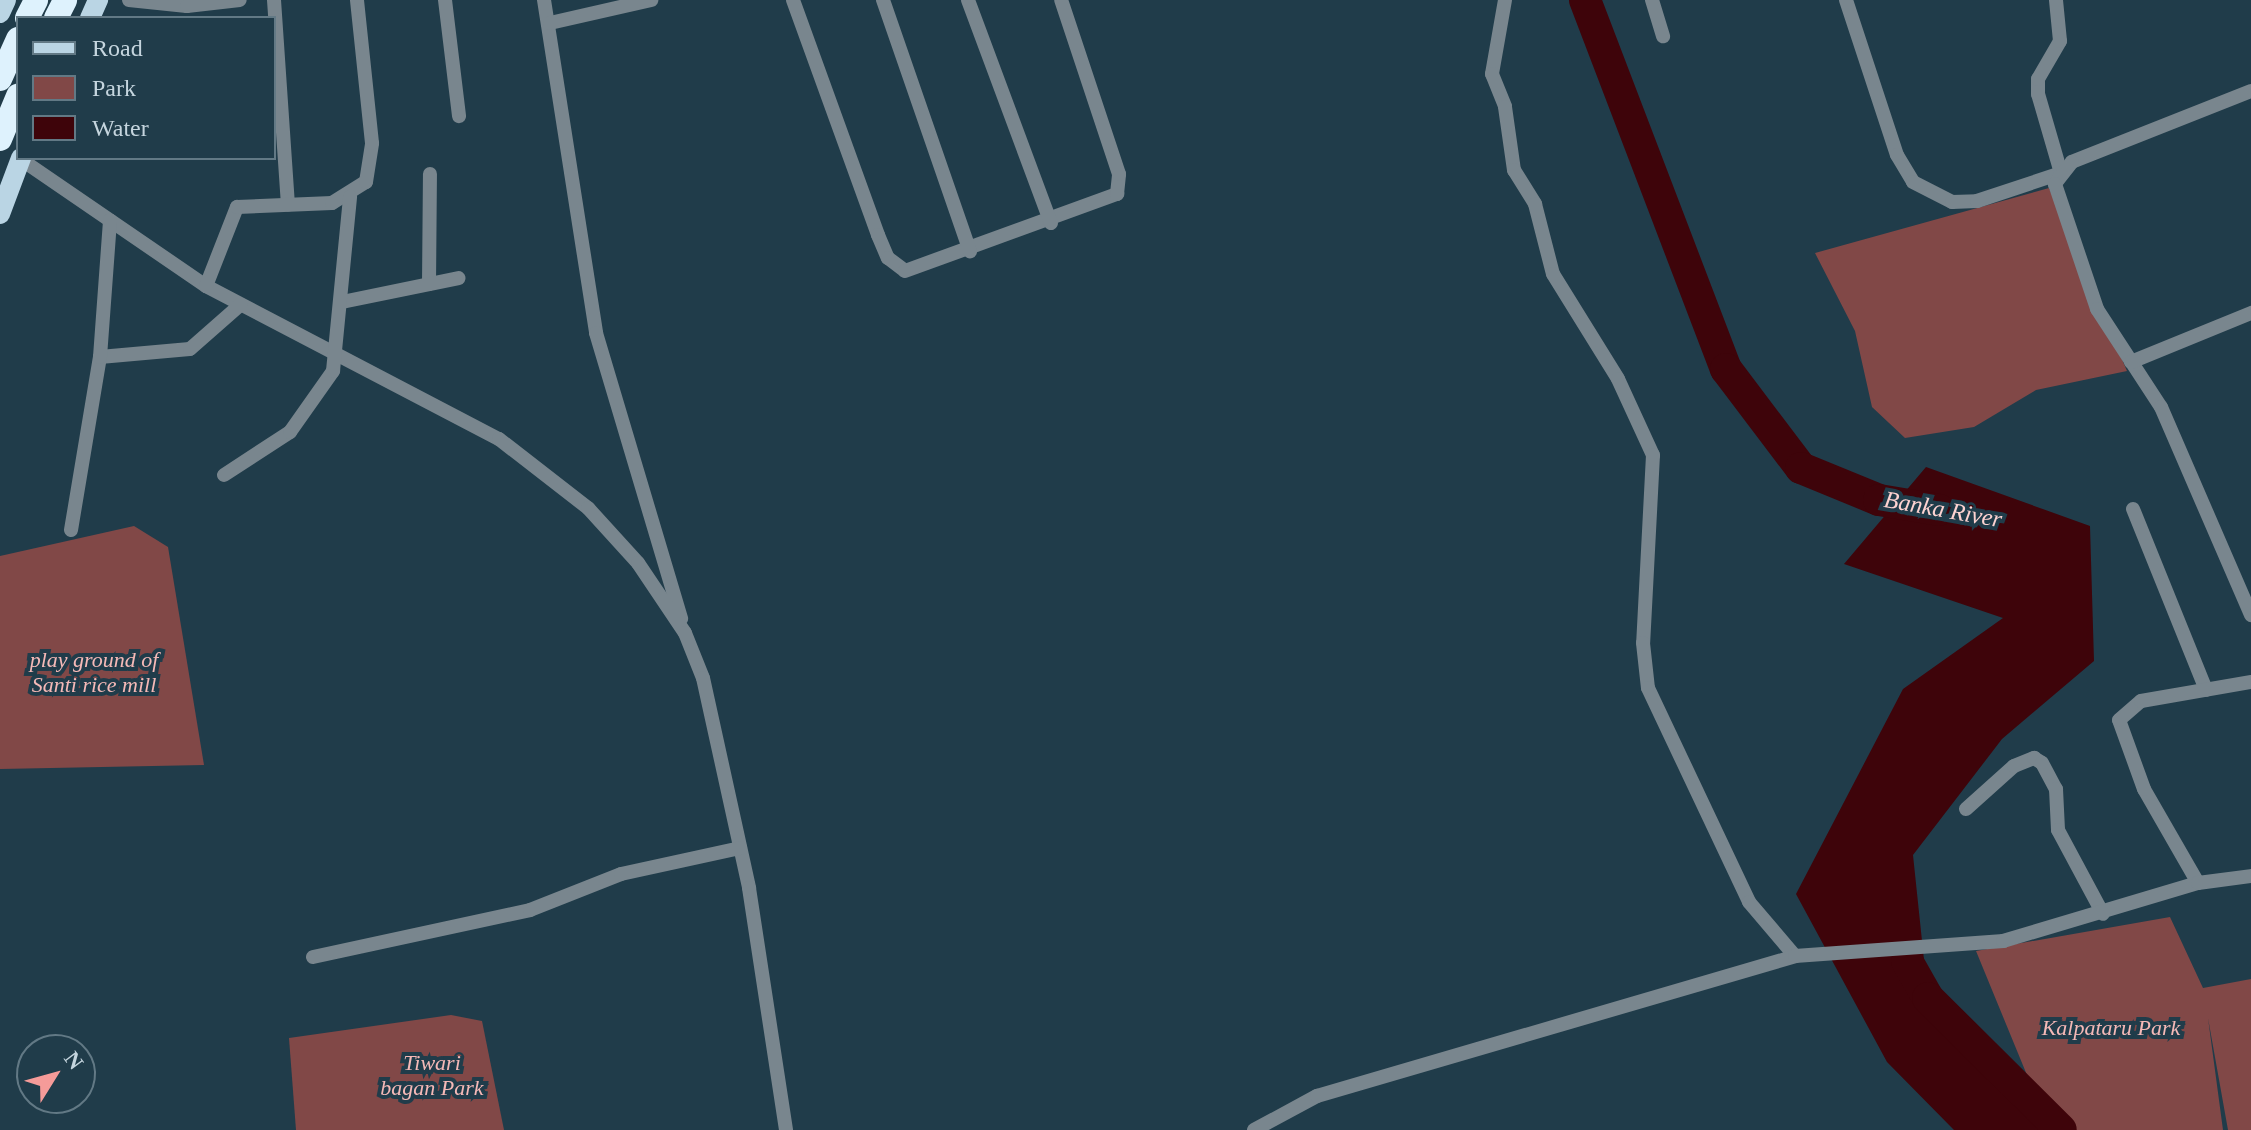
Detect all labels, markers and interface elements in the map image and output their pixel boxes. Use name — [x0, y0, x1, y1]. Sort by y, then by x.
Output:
legend — [16, 16, 276, 160]
text: Road — [92, 35, 143, 61]
text: Park — [92, 75, 136, 101]
text: Water — [92, 115, 149, 141]
water label: Banka River — [1882, 485, 2004, 535]
park label: play ground of Santi rice mill — [30, 646, 158, 698]
park label: Kalpataru Park — [2042, 1015, 2180, 1041]
north arrow — [16, 1034, 96, 1114]
text: N — [59, 1047, 89, 1074]
park label: Tiwari bagan Park — [380, 1049, 484, 1100]

